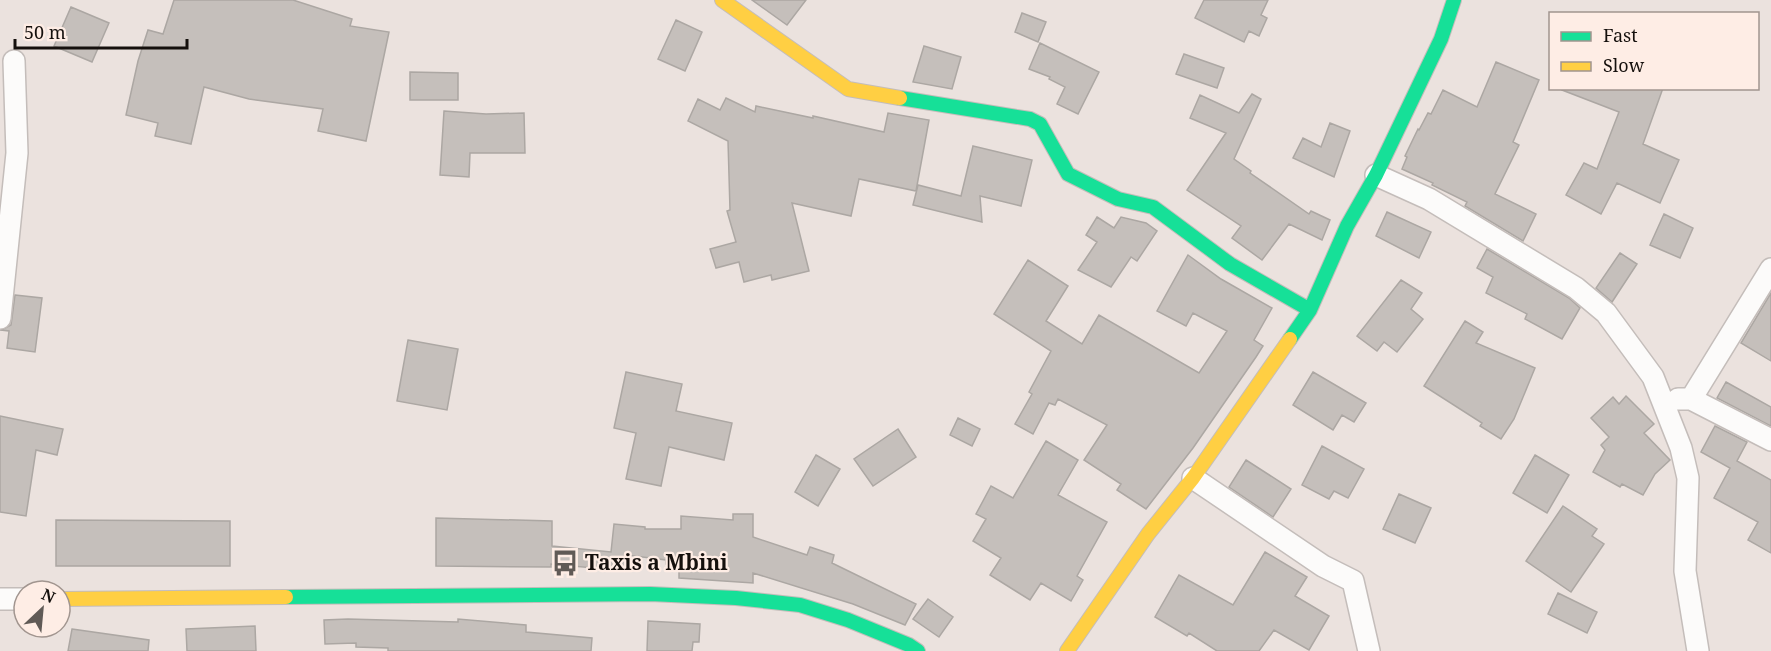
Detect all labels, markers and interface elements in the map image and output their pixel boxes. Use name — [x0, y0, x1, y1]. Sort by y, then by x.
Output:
scale bar — [15, 12, 188, 50]
legend — [1549, 12, 1759, 90]
text: 50 m — [24, 20, 66, 44]
text: Fast — [1603, 23, 1638, 47]
text: Slow — [1603, 53, 1645, 77]
bus stop icon: Taxis a Mbini — [550, 548, 580, 578]
place label: Taxis a Mbini — [585, 548, 728, 576]
north arrow — [12, 579, 72, 639]
text: N — [38, 583, 59, 608]

